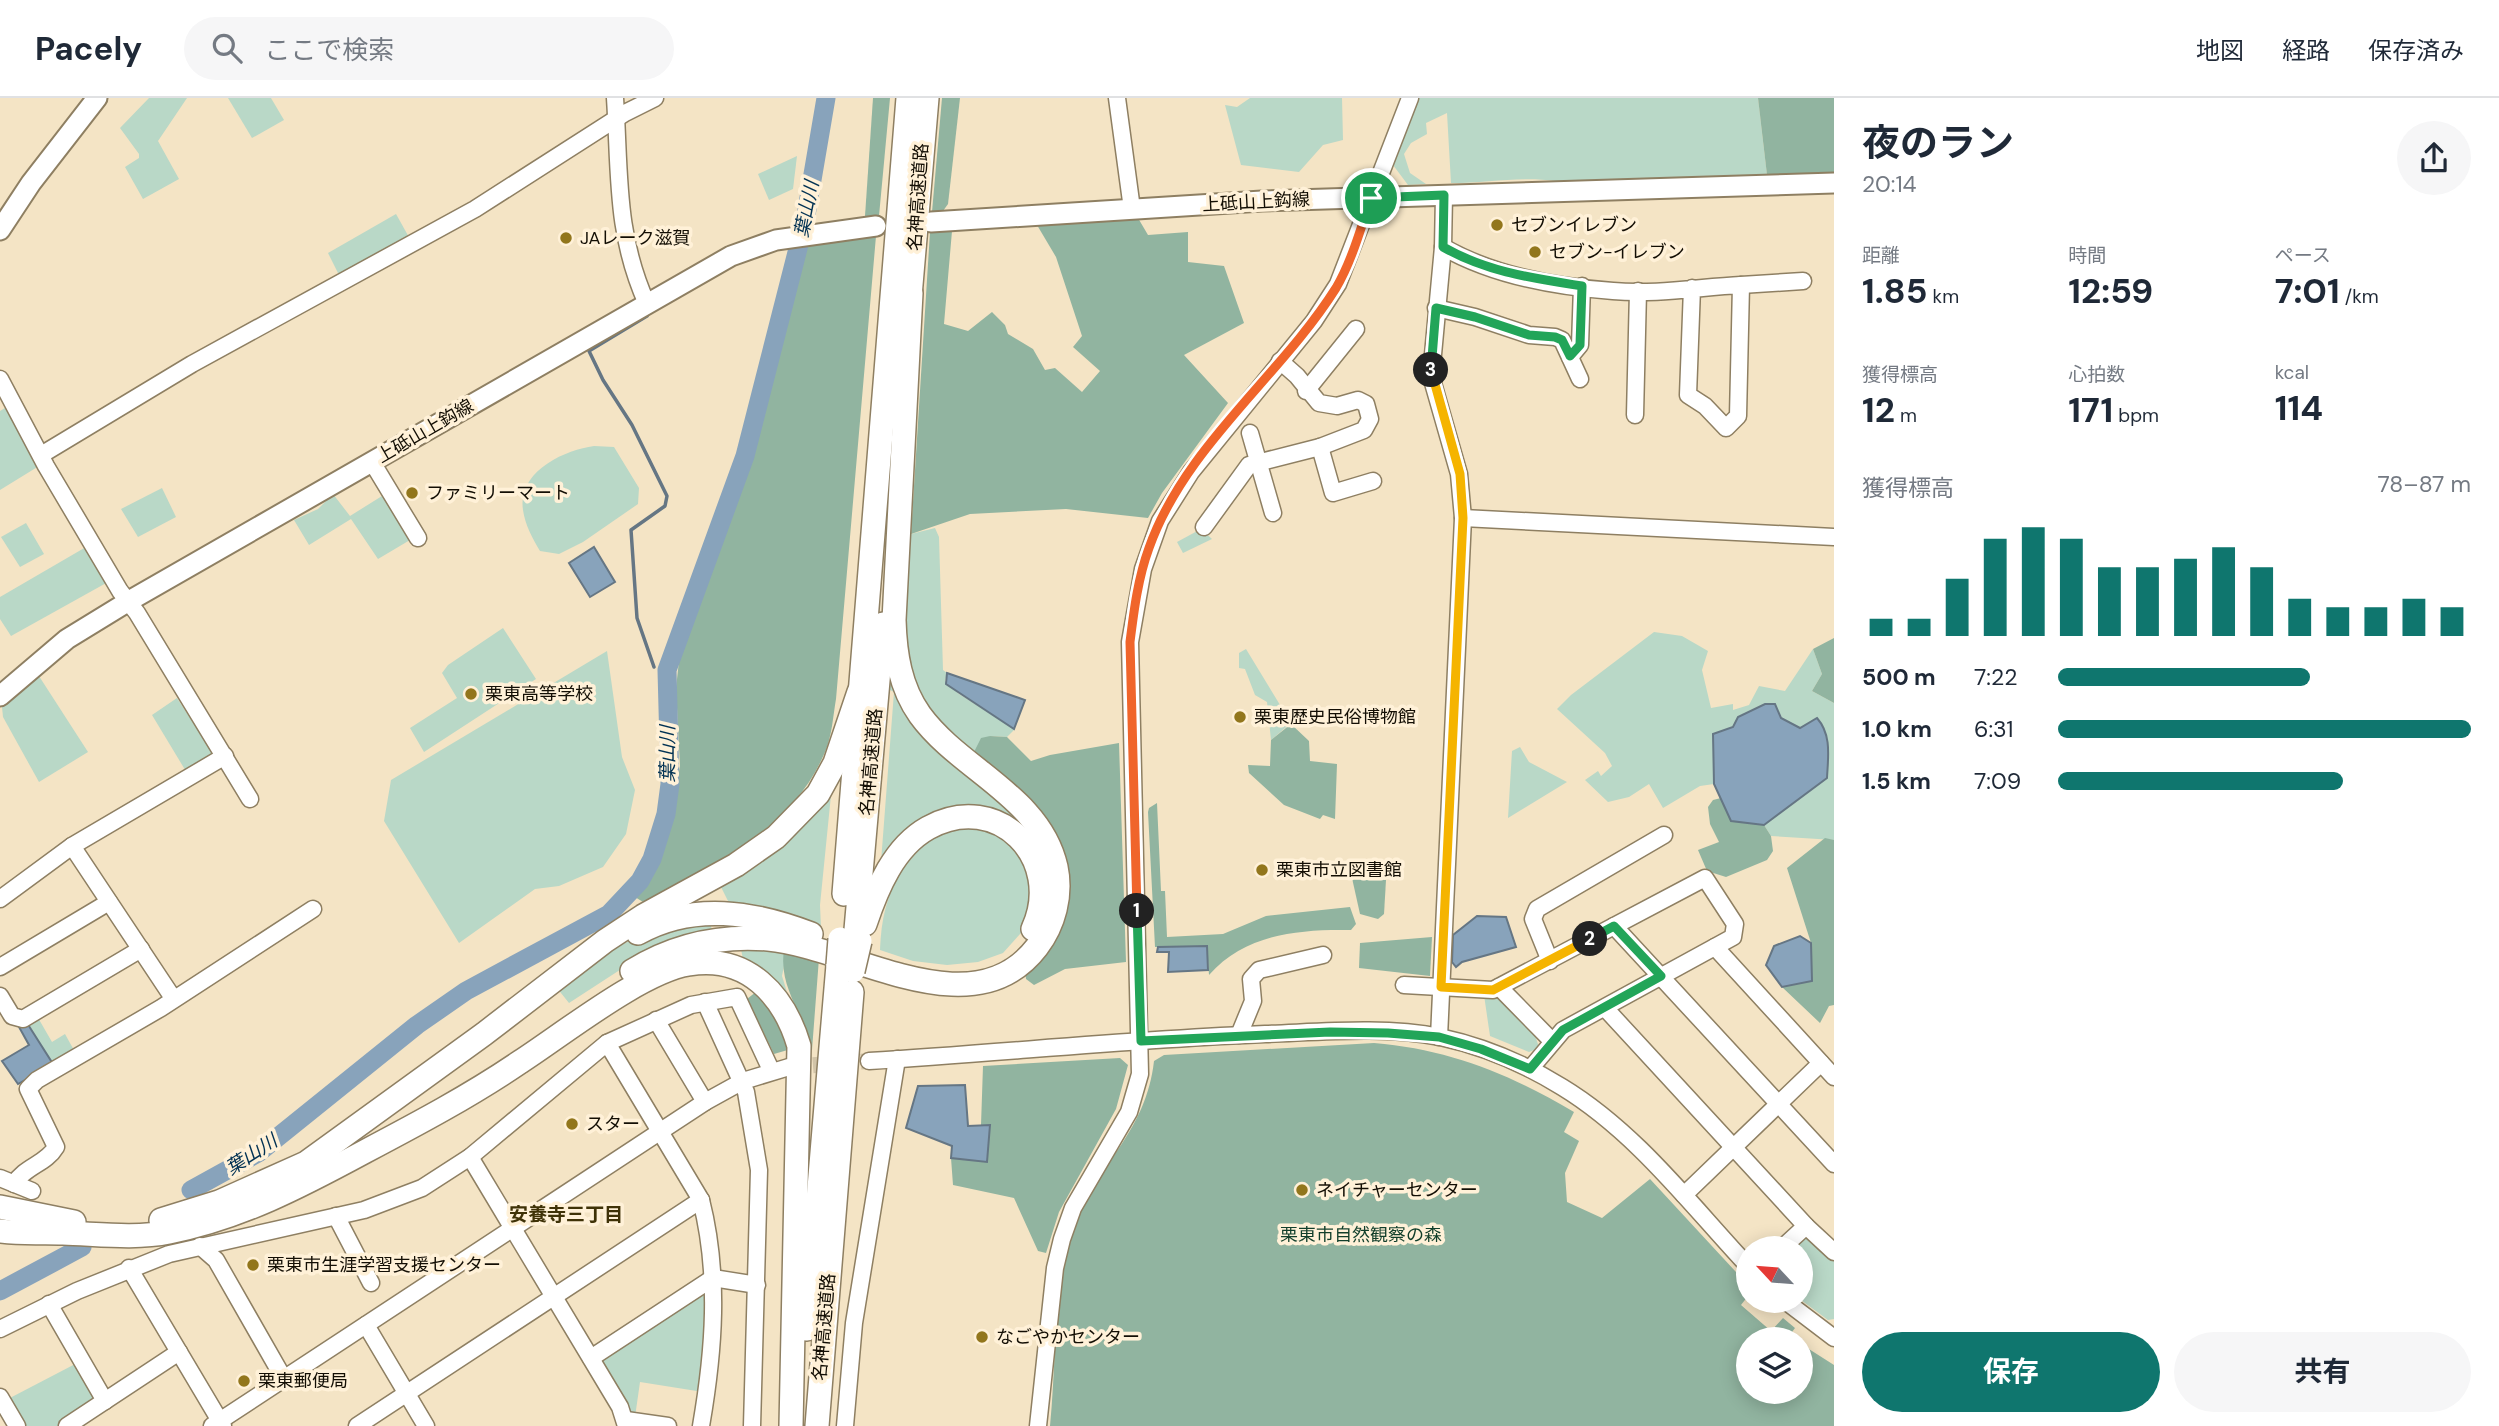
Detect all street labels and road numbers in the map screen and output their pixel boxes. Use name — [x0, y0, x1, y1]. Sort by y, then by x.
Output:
street label: 名神高速道路 — [902, 142, 934, 252]
street label: 上砥山上鈎線 — [1201, 187, 1311, 217]
street label: 上砥山上鈎線 — [372, 394, 478, 468]
street label: 名神高速道路 — [854, 707, 888, 817]
street label: 名神高速道路 — [807, 1272, 841, 1382]

